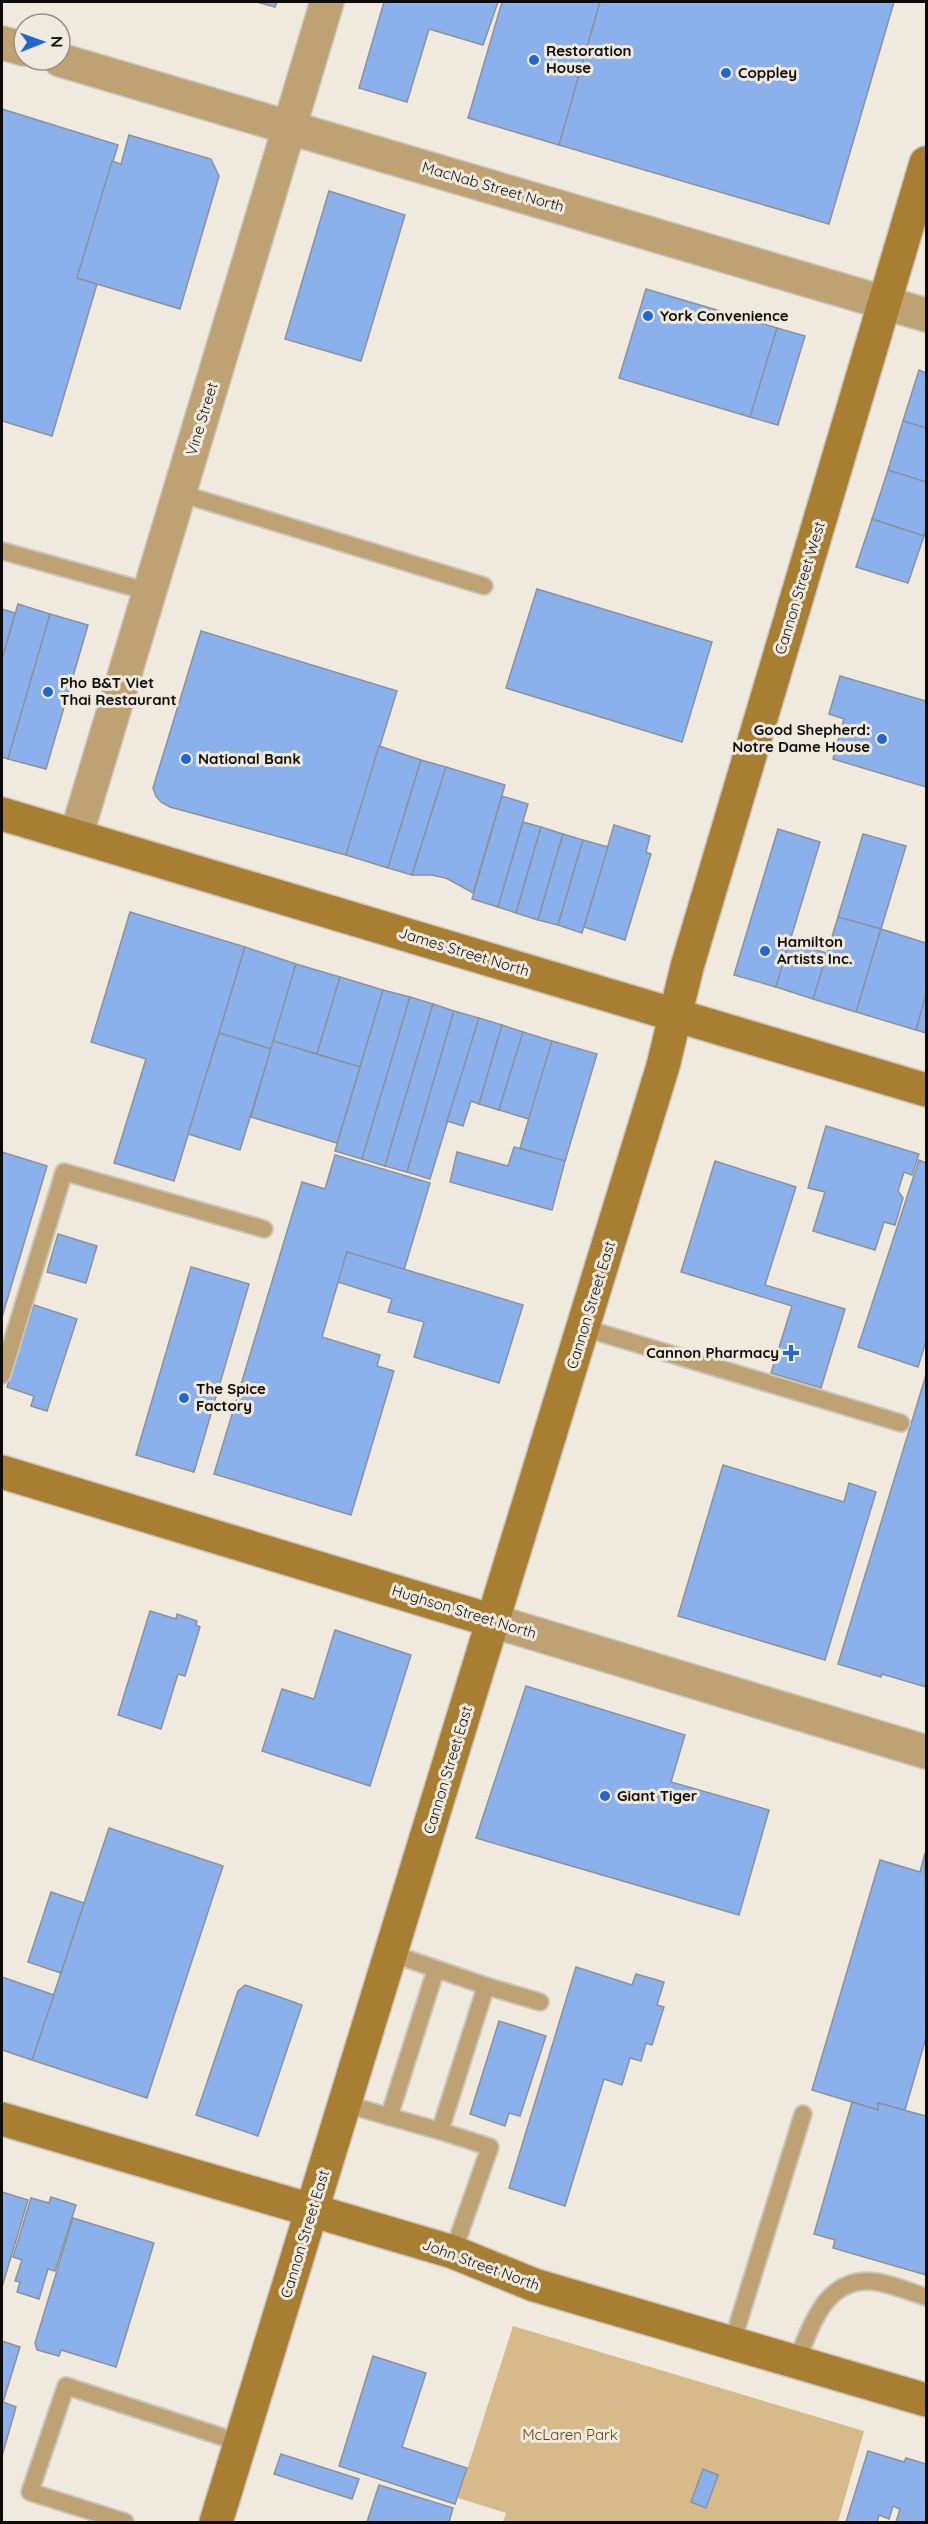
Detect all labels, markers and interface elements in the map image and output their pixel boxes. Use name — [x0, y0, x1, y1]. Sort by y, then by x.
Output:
north arrow — [12, 12, 72, 72]
text: N — [47, 36, 67, 48]
place label: Restoration House — [546, 41, 631, 77]
marker: Restoration House — [527, 53, 541, 67]
place label: Coppley — [738, 63, 797, 82]
marker: Coppley — [719, 66, 733, 80]
street label: MacNab Street North — [420, 157, 566, 216]
place label: York Convenience — [660, 306, 789, 325]
marker: York Convenience — [641, 309, 655, 323]
street label: Vine Street — [181, 380, 222, 458]
street label: Cannon Street West — [770, 519, 829, 657]
place label: Pho B&T Viet Thai Restaurant — [60, 673, 177, 709]
marker: Pho B&T Viet Thai Restaurant — [41, 685, 55, 699]
place label: Good Shepherd: Notre Dame House — [732, 720, 870, 756]
marker: Good Shepherd: Notre Dame House — [875, 732, 889, 746]
place label: National Bank — [198, 749, 301, 768]
marker: National Bank — [179, 752, 193, 766]
street label: James Street North — [397, 923, 532, 980]
place label: Hamilton Artists Inc. — [777, 932, 852, 968]
marker: Hamilton Artists Inc. — [758, 944, 772, 958]
street label: Cannon Street East — [562, 1239, 619, 1371]
place label: Cannon Pharmacy — [646, 1343, 779, 1362]
marker: Cannon Pharmacy — [784, 1346, 798, 1360]
place label: The Spice Factory — [196, 1379, 266, 1415]
marker: The Spice Factory — [177, 1391, 191, 1405]
street label: Hughson Street North — [389, 1580, 539, 1643]
street label: Cannon Street East — [419, 1704, 476, 1836]
place label: Giant Tiger — [617, 1786, 698, 1805]
marker: Giant Tiger — [598, 1789, 612, 1803]
street label: Cannon Street East — [276, 2168, 333, 2300]
street label: John Street North — [420, 2235, 542, 2295]
park label: McLaren Park — [522, 2425, 618, 2444]

